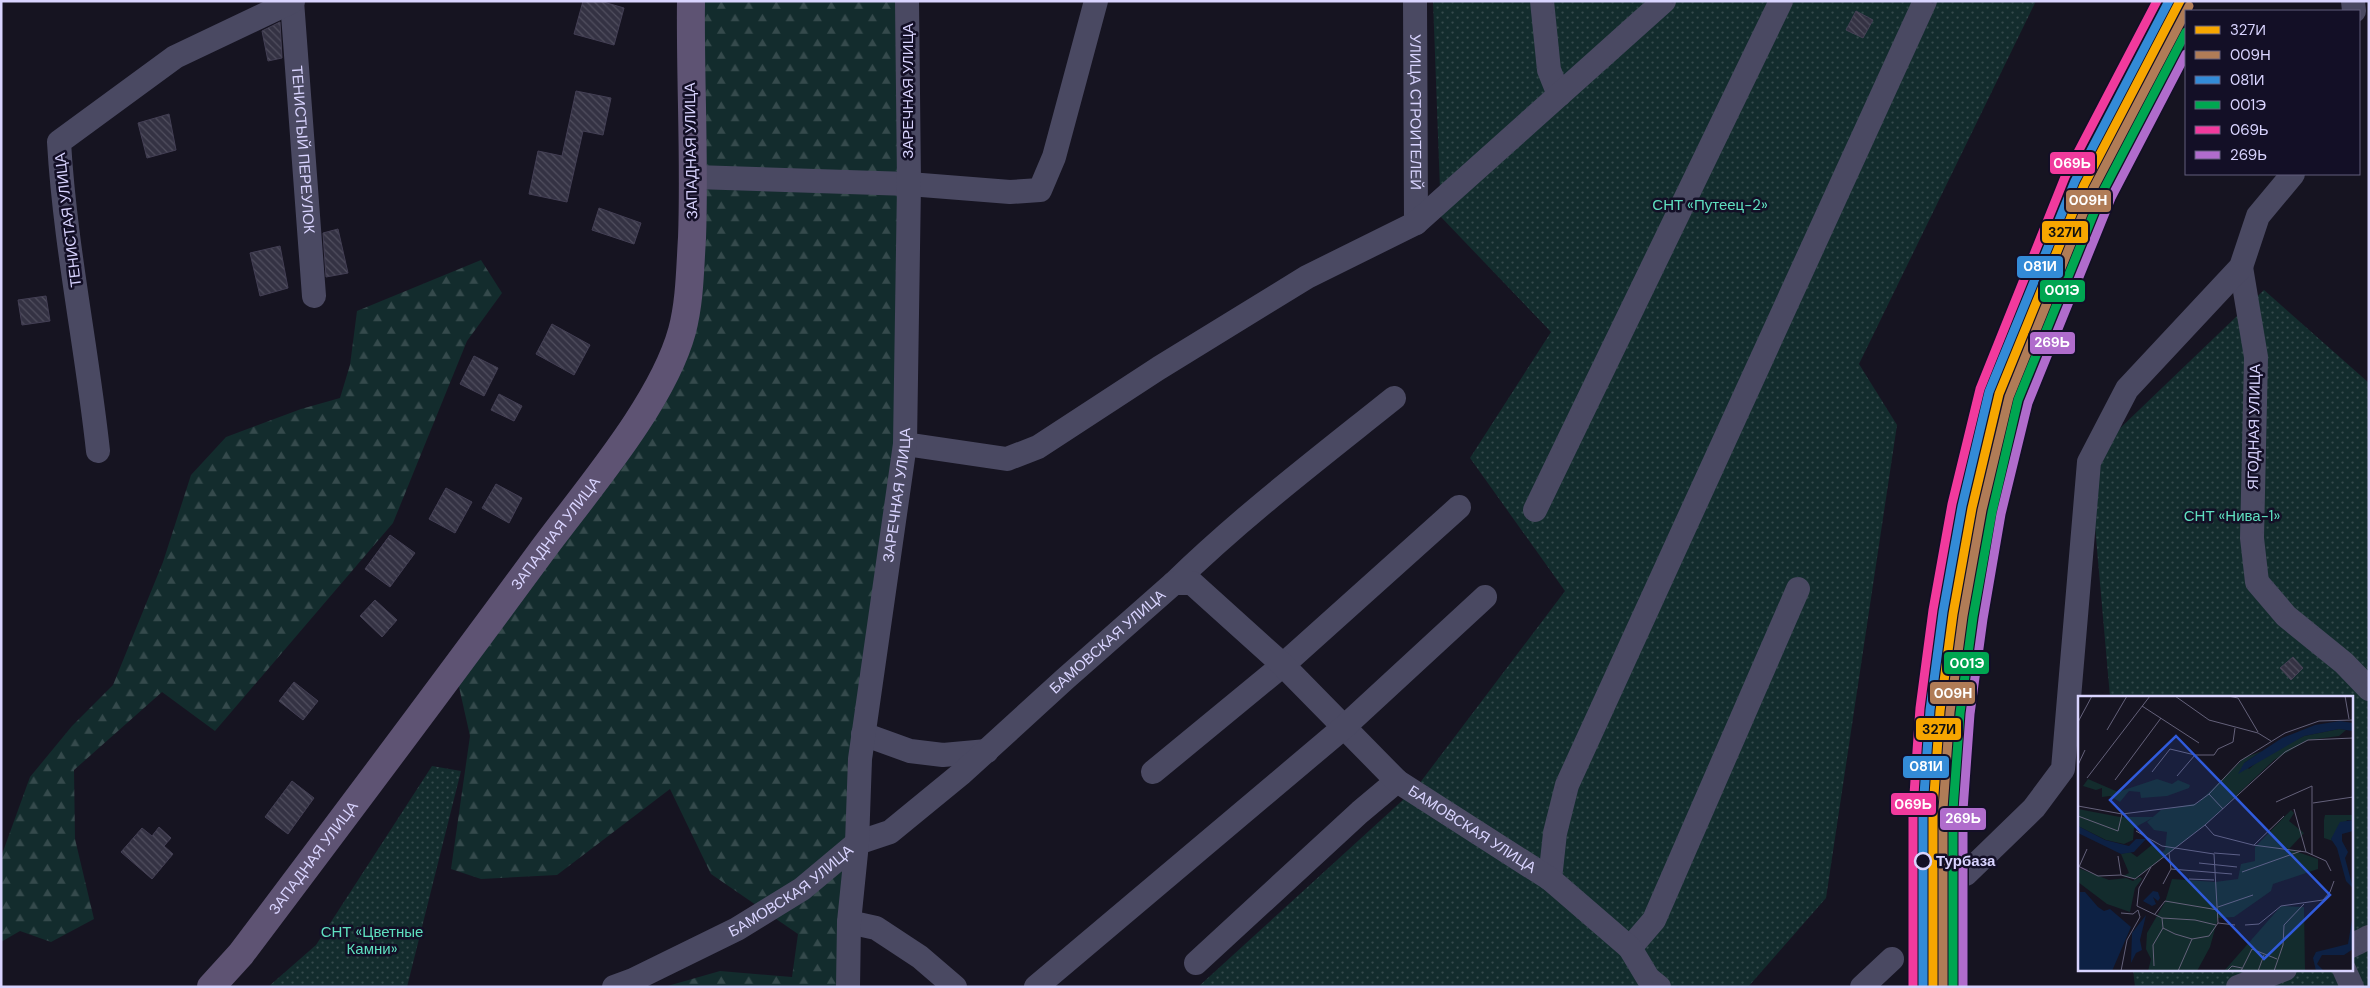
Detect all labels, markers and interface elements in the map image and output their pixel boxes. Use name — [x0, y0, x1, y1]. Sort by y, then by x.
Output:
legend — [2185, 10, 2360, 175]
text: 327И — [2230, 20, 2266, 40]
street label: ЗАРЕЧНАЯ УЛИЦА — [898, 23, 918, 159]
street label: УЛИЦА СТРОИТЕЛЕЙ — [1405, 34, 1426, 190]
text: 009Н — [2230, 45, 2271, 65]
street label: ТЕНИСТЫЙ ПЕРЕУЛОК — [287, 65, 319, 235]
text: 081И — [2230, 70, 2265, 90]
street label: ЗАПАДНАЯ УЛИЦА — [680, 82, 702, 220]
text: 001Э — [2230, 95, 2266, 115]
text: 069Ь — [2230, 120, 2269, 140]
text: 269Ь — [2230, 145, 2267, 165]
line badge: 069Ь — [2049, 151, 2096, 175]
street label: ТЕНИСТАЯ УЛИЦА — [50, 152, 86, 288]
text: 069Ь — [2053, 154, 2091, 172]
line badge: 009Н — [2065, 189, 2112, 213]
text: 009Н — [2069, 191, 2107, 209]
park label: СНТ «Путеец-2» — [1652, 195, 1768, 215]
line badge: 327И — [2041, 220, 2089, 244]
text: 327И — [2048, 223, 2082, 241]
line badge: 081И — [2016, 255, 2064, 279]
text: 081И — [2023, 257, 2057, 275]
line badge: 001Э — [2039, 279, 2086, 303]
text: 001Э — [2045, 281, 2079, 299]
line badge: 269Ь — [2029, 331, 2076, 355]
text: 269Ь — [2034, 333, 2070, 351]
street label: ЯГОДНАЯ УЛИЦА — [2243, 364, 2265, 490]
street label: ЗАРЕЧНАЯ УЛИЦА — [878, 428, 915, 564]
street label: ЗАПАДНАЯ УЛИЦА — [506, 473, 605, 594]
park label: СНТ «Нива-1» — [2184, 506, 2280, 526]
street label: БАМОВСКАЯ УЛИЦА — [1045, 585, 1170, 698]
line badge: 001Э — [1943, 651, 1990, 675]
text: 001Э — [1950, 654, 1984, 672]
line badge: 009Н — [1929, 681, 1976, 705]
text: 009Н — [1934, 684, 1972, 702]
inset map — [2078, 696, 2352, 970]
line badge: 327И — [1915, 717, 1962, 741]
text: 327И — [1922, 720, 1956, 738]
line badge: 081И — [1902, 755, 1950, 779]
text: 081И — [1909, 757, 1943, 775]
street label: БАМОВСКАЯ УЛИЦА — [1404, 781, 1540, 878]
line badge: 069Ь — [1890, 792, 1937, 816]
text: 069Ь — [1894, 795, 1932, 813]
street label: ЗАПАДНАЯ УЛИЦА — [264, 797, 363, 918]
line badge: 269Ь — [1939, 807, 1987, 831]
text: 269Ь — [1945, 809, 1981, 827]
street label: БАМОВСКАЯ УЛИЦА — [725, 840, 857, 942]
place label: Турбаза — [1936, 851, 1996, 871]
marker: Турбаза — [1914, 852, 1932, 870]
park label: СНТ «Цветные Камни» — [321, 922, 423, 959]

